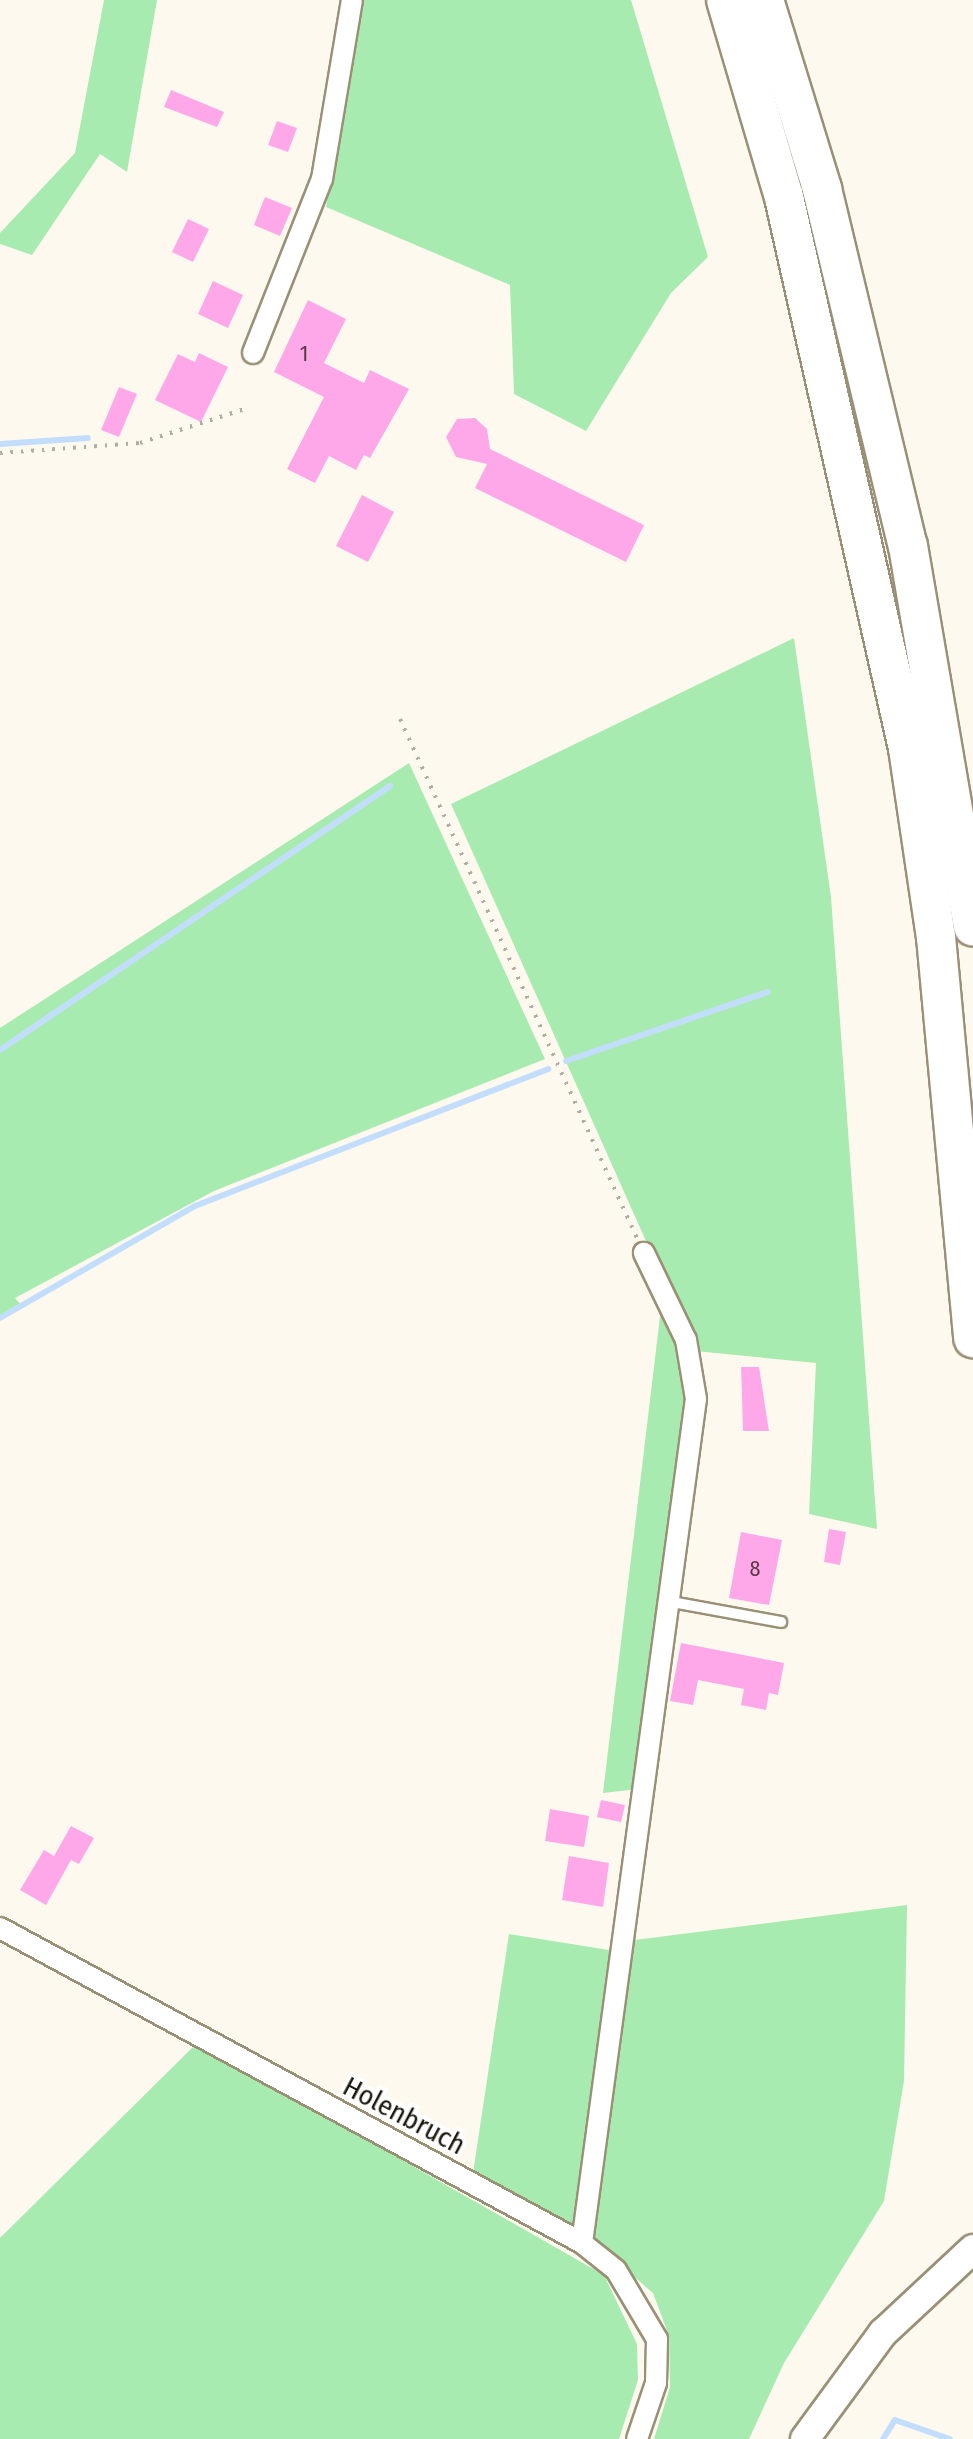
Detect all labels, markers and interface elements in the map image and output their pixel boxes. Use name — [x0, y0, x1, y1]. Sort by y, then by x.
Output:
house number: 1 — [300, 341, 308, 367]
house number: 8 — [750, 1556, 760, 1582]
street label: Holenbruch — [337, 2070, 471, 2162]

